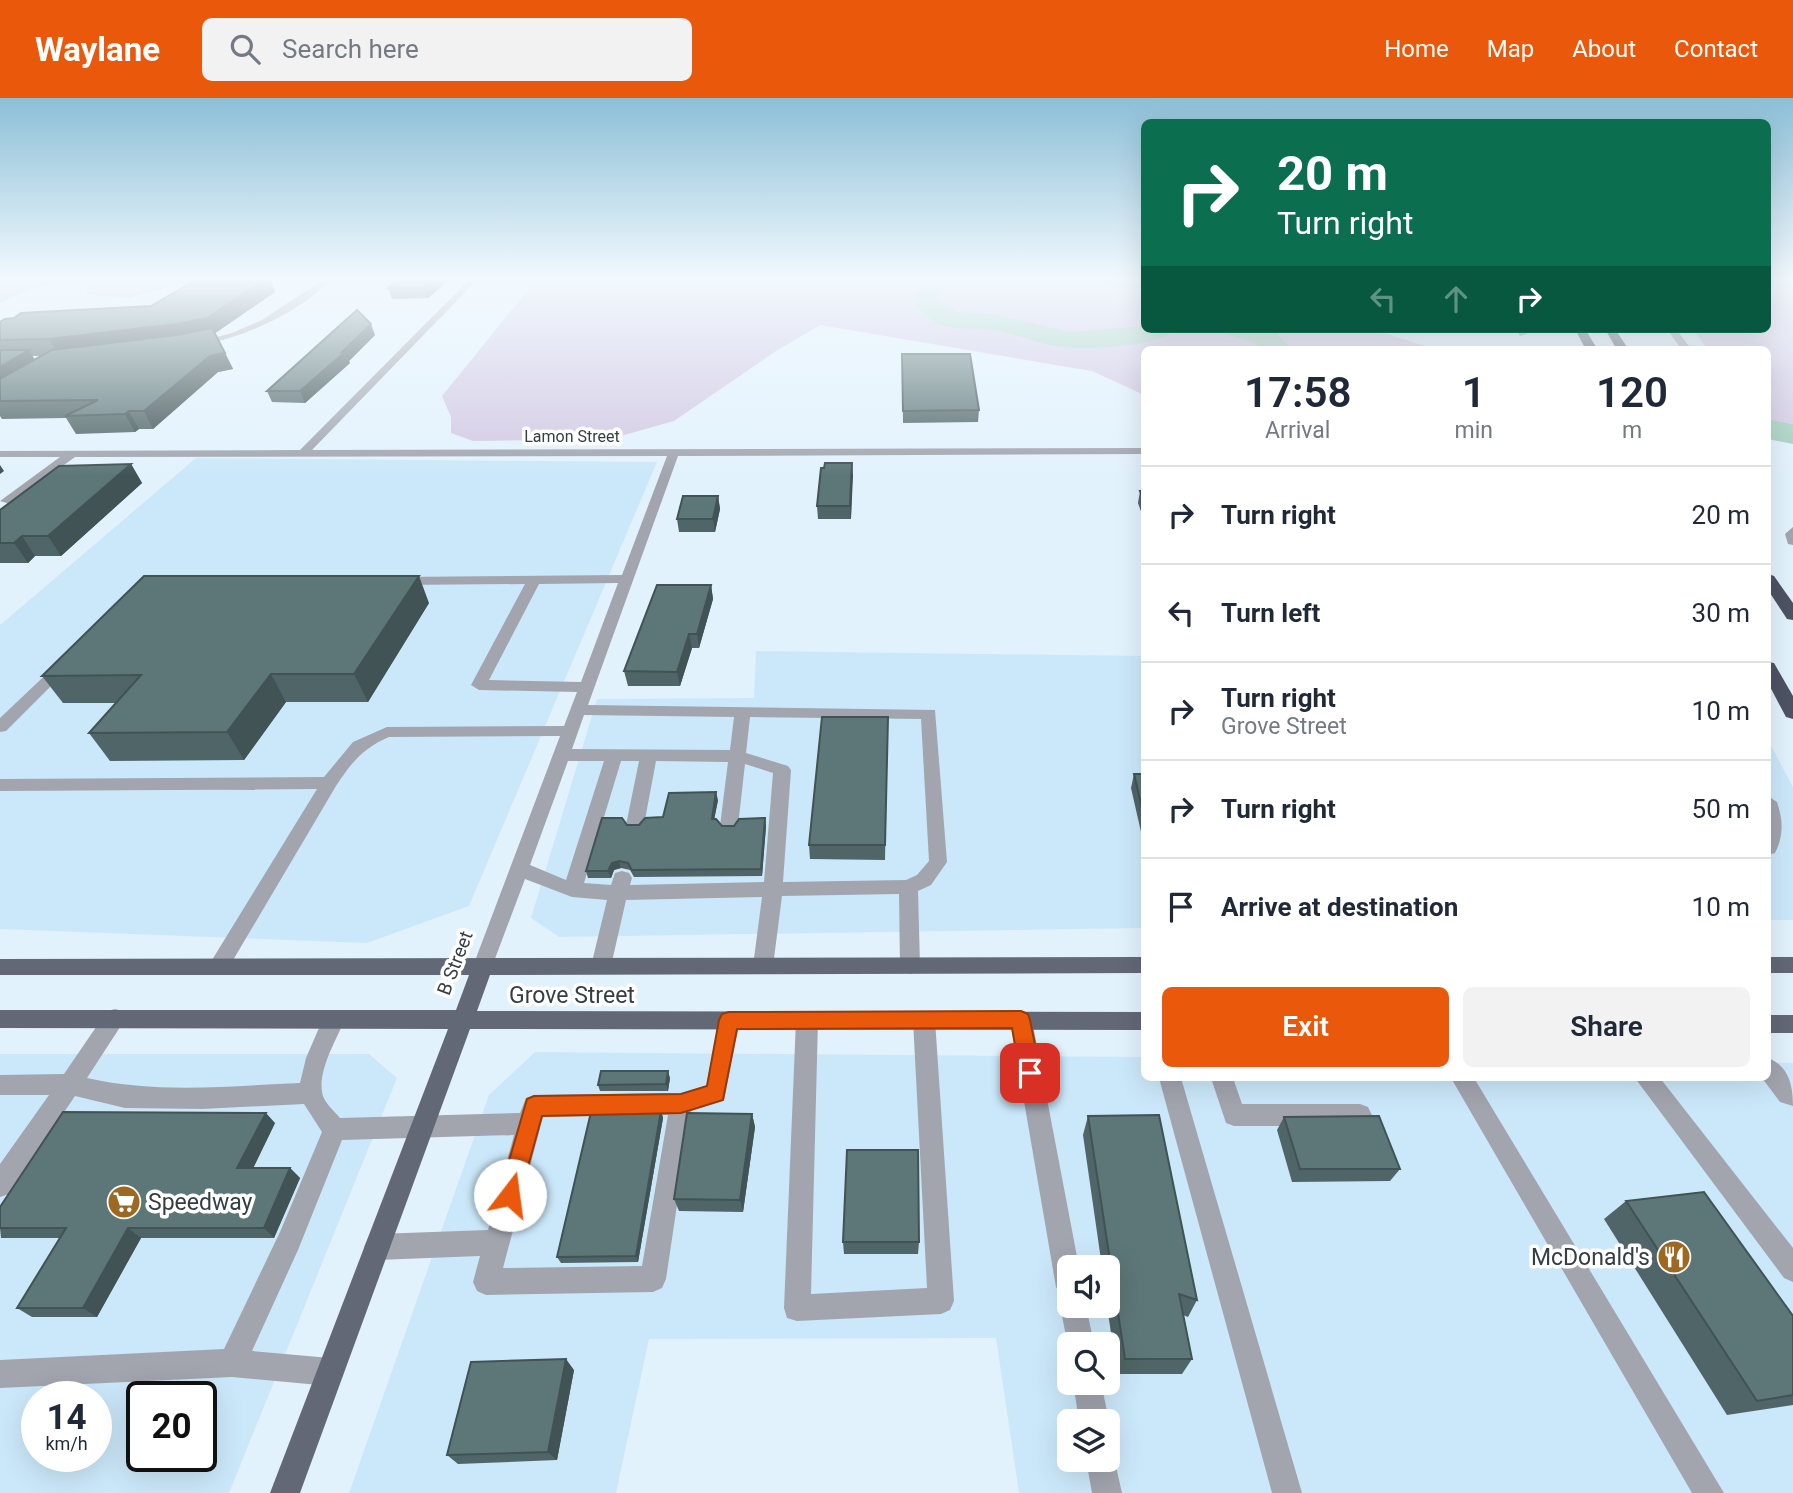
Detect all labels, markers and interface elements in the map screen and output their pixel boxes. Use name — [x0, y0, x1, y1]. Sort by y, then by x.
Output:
search box — [202, 18, 692, 81]
text: Waylane — [35, 30, 160, 69]
icon: search — [226, 30, 264, 68]
text: Search here — [282, 34, 419, 64]
text: Home — [1384, 35, 1449, 63]
text: Map — [1487, 35, 1534, 63]
text: About — [1572, 35, 1636, 63]
text: Contact — [1674, 35, 1758, 63]
text: 20 m — [1277, 145, 1388, 202]
icon: right — [1162, 147, 1253, 238]
text: Turn right — [1277, 204, 1413, 242]
icon: left — [1364, 280, 1402, 318]
icon: ahead — [1437, 280, 1475, 318]
icon: right — [1510, 280, 1548, 318]
text: 17:58 — [1244, 368, 1351, 417]
text: 1 — [1462, 368, 1486, 417]
text: 120 — [1596, 368, 1668, 417]
text: Arrival — [1265, 417, 1330, 444]
text: min — [1454, 417, 1493, 444]
text: m — [1622, 417, 1642, 444]
street label: Lamon Street — [524, 427, 620, 446]
icon: right — [1162, 496, 1200, 534]
text: Turn right — [1221, 500, 1336, 530]
text: 20 m — [1692, 500, 1750, 530]
icon: left — [1162, 594, 1200, 632]
text: Turn left — [1221, 598, 1320, 628]
text: 30 m — [1692, 598, 1750, 628]
text: Turn right — [1221, 683, 1336, 713]
icon: right — [1162, 692, 1200, 730]
text: 10 m — [1692, 696, 1750, 726]
text: Grove Street — [1221, 713, 1347, 740]
icon: right — [1162, 790, 1200, 828]
text: Turn right — [1221, 794, 1336, 824]
text: 50 m — [1692, 794, 1750, 824]
icon: arrive — [1162, 888, 1200, 926]
text: Arrive at destination — [1221, 892, 1458, 922]
text: 10 m — [1692, 892, 1750, 922]
street label: B Street — [432, 928, 478, 998]
street label: Grove Street — [509, 982, 635, 1009]
button: Exit — [1162, 987, 1449, 1067]
button: Share — [1463, 987, 1750, 1067]
pin — [1000, 1043, 1060, 1103]
icon: arrive — [1011, 1054, 1049, 1092]
position arrow — [473, 1158, 547, 1232]
supermarket icon: Speedway — [105, 1183, 143, 1221]
place label: Speedway — [148, 1189, 253, 1216]
restaurant icon: McDonald's — [1655, 1238, 1693, 1276]
place label: McDonald's — [1531, 1244, 1650, 1271]
map controls — [1057, 1255, 1120, 1472]
button: sound — [1057, 1255, 1120, 1318]
button: search — [1057, 1332, 1120, 1395]
speed limit sign: 20 — [126, 1381, 217, 1472]
text: 14 — [46, 1397, 87, 1438]
button: layers — [1057, 1409, 1120, 1472]
text: km/h — [45, 1433, 88, 1454]

